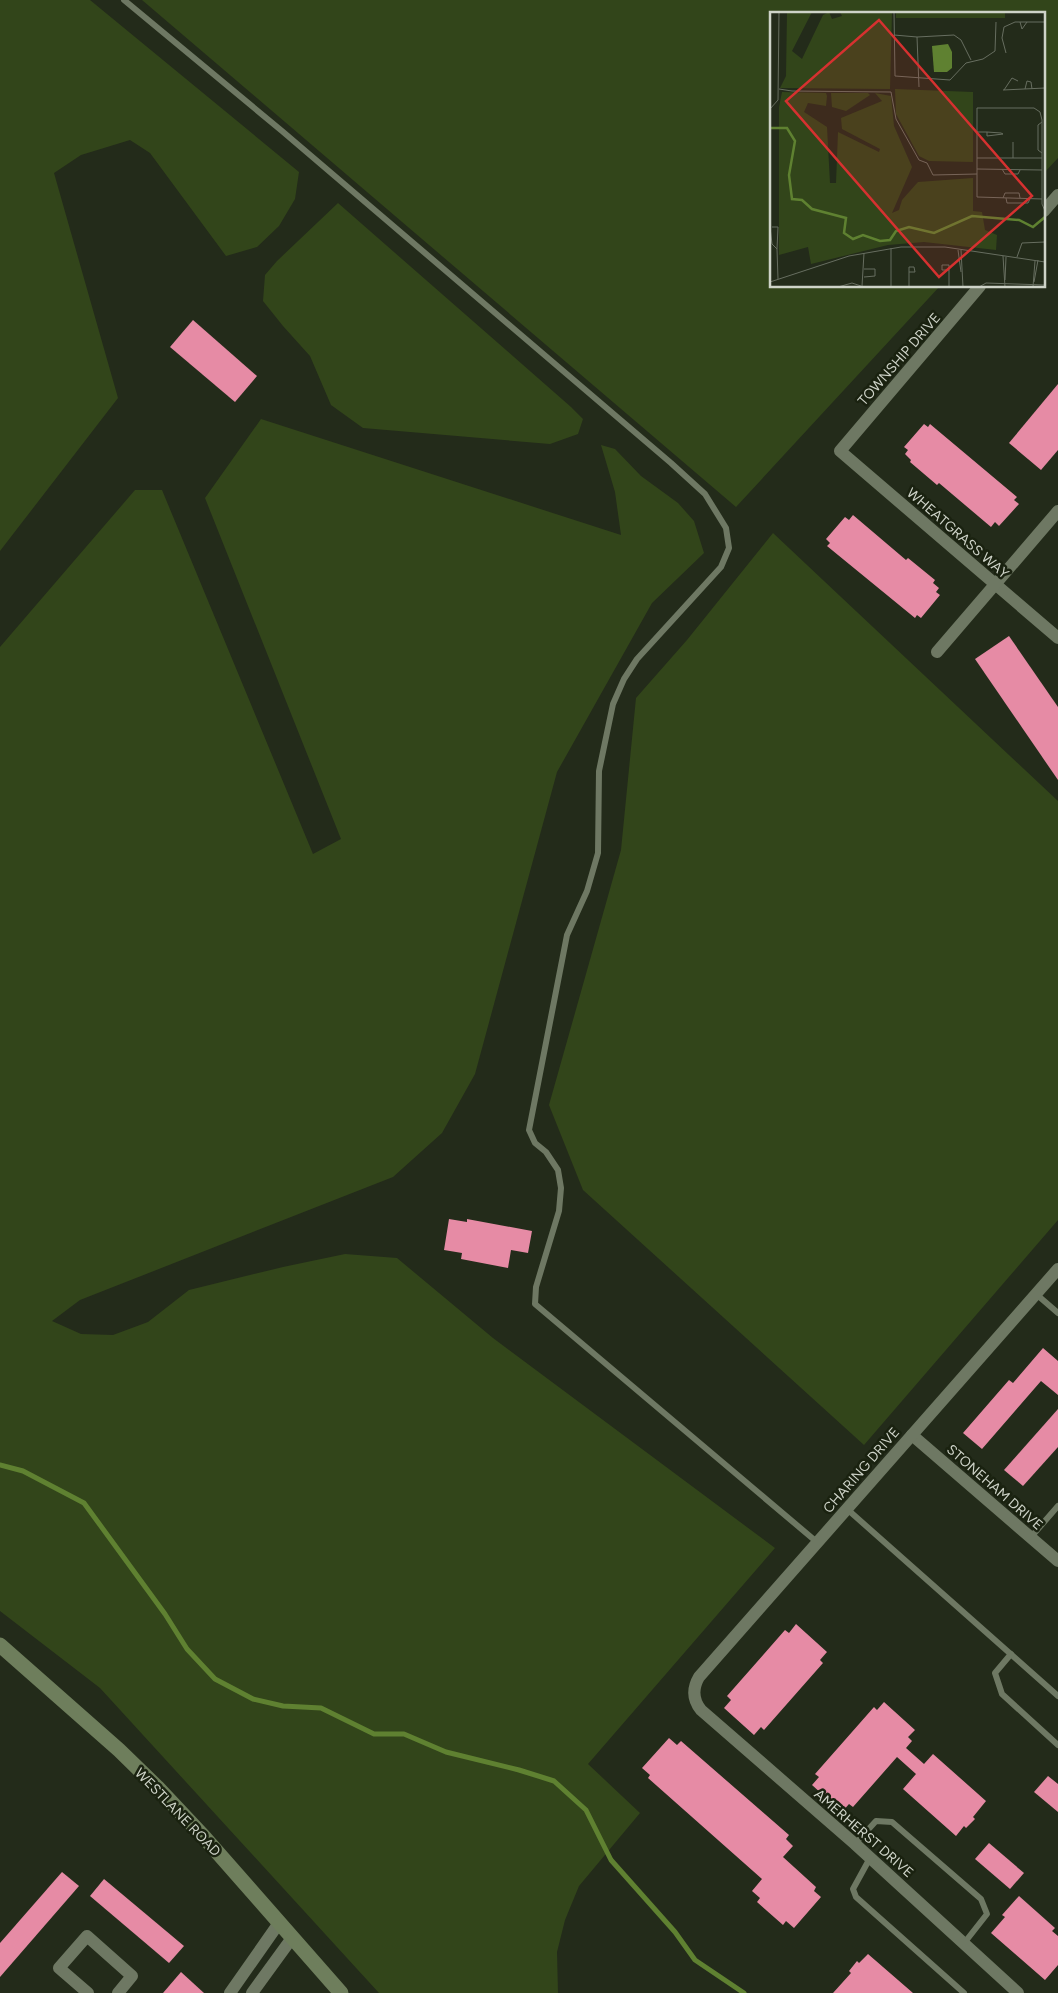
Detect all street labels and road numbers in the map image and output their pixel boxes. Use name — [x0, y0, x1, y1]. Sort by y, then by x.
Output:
street label: TOWNSHIP DRIVE — [854, 309, 944, 409]
street label: WHEATGRASS WAY — [903, 484, 1013, 583]
street label: CHARING DRIVE — [820, 1424, 903, 1517]
street label: STONEHAM DRIVE — [943, 1441, 1046, 1534]
street label: WESTLANE ROAD — [131, 1765, 224, 1860]
street label: AMERHERST DRIVE — [811, 1786, 917, 1881]

